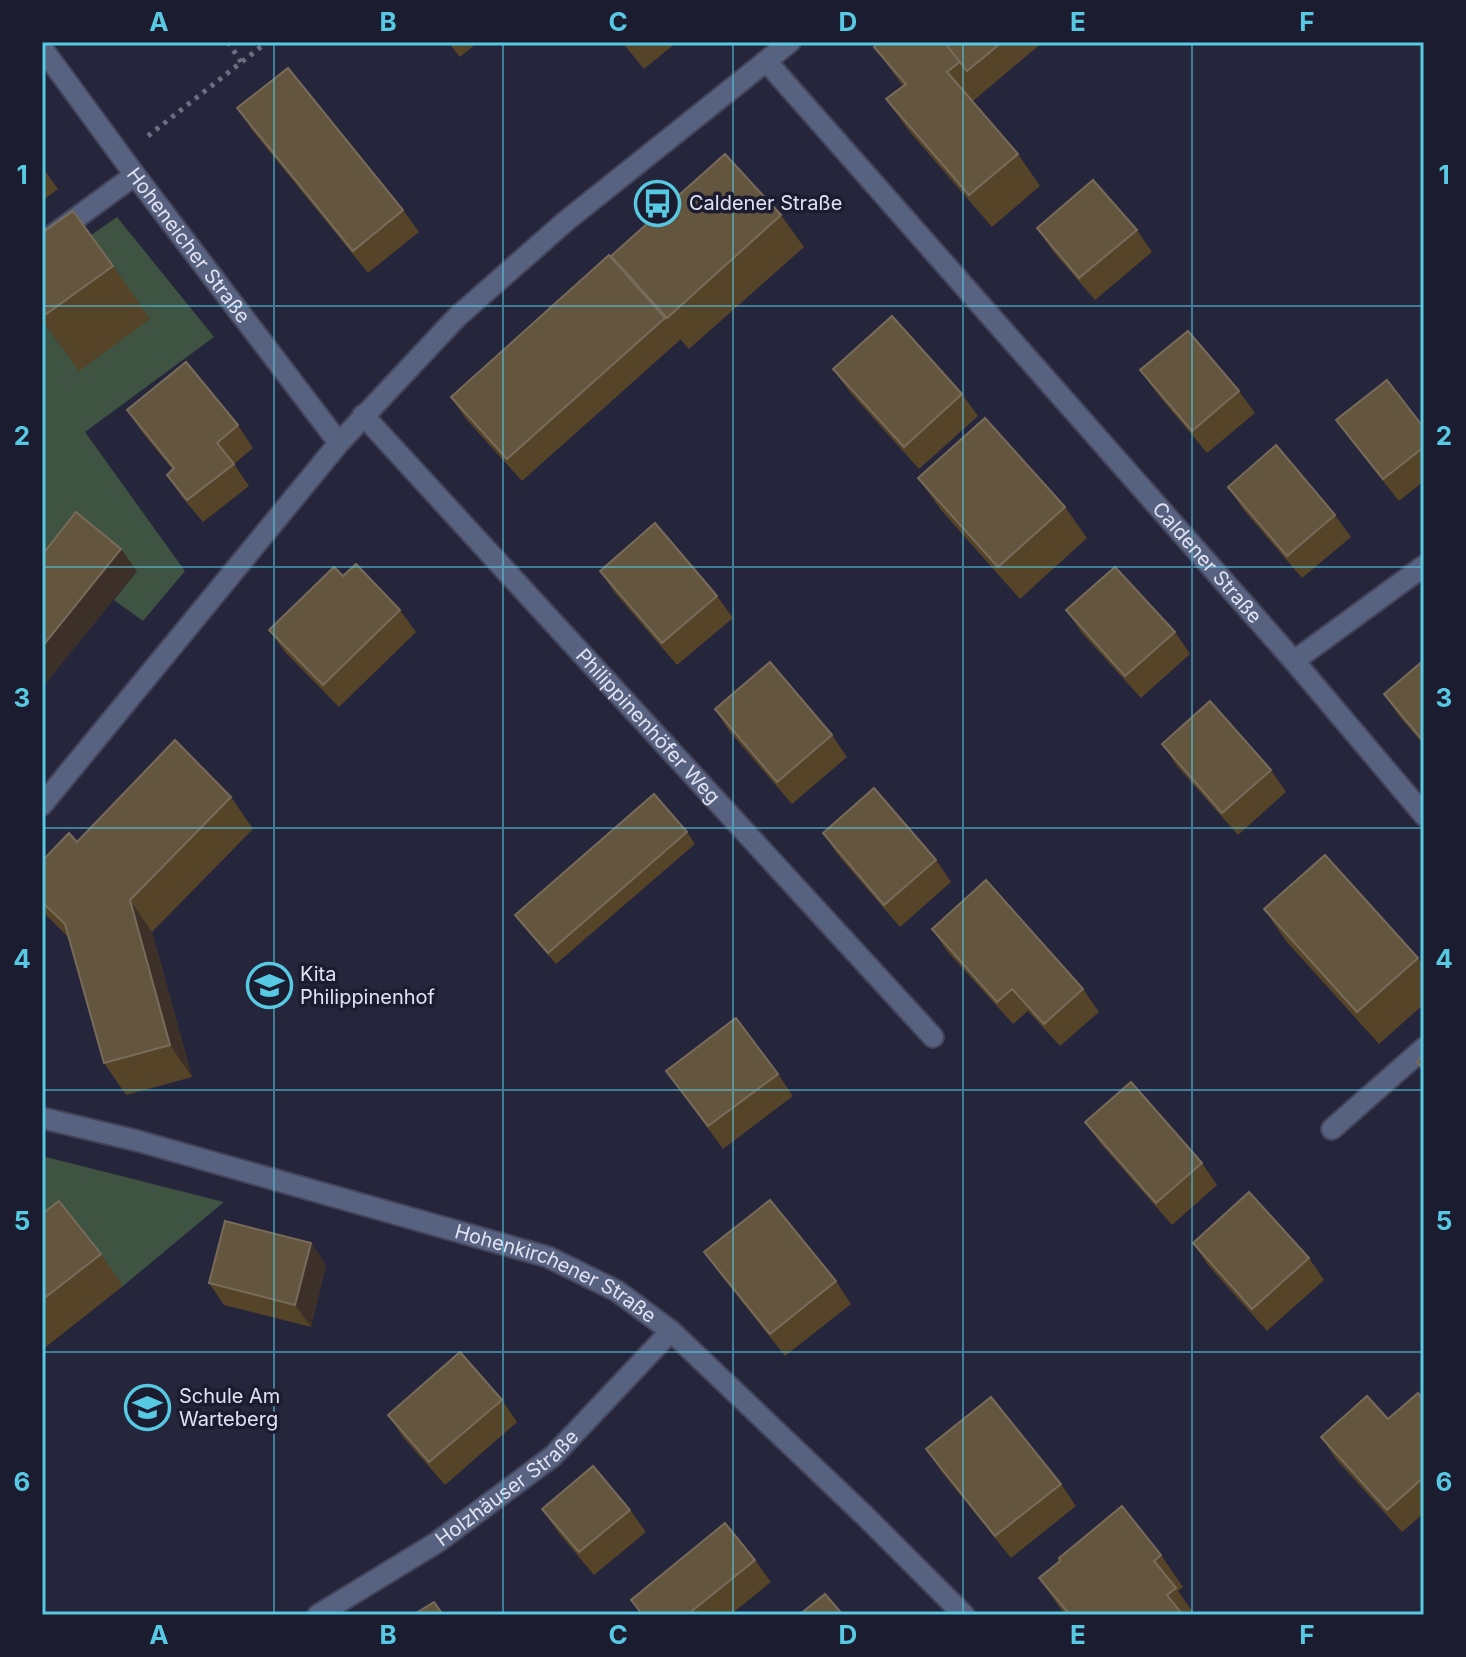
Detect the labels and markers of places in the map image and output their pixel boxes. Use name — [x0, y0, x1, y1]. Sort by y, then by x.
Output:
bus stop icon: Caldener Straße — [634, 179, 682, 227]
place label: Caldener Straße — [689, 191, 842, 215]
school or university icon: Kita Philippinenhof — [245, 962, 293, 1010]
place label: Kita Philippinenhof — [300, 962, 436, 1009]
school or university icon: Schule Am Warteberg — [124, 1383, 172, 1431]
place label: Schule Am Warteberg — [179, 1384, 280, 1431]

